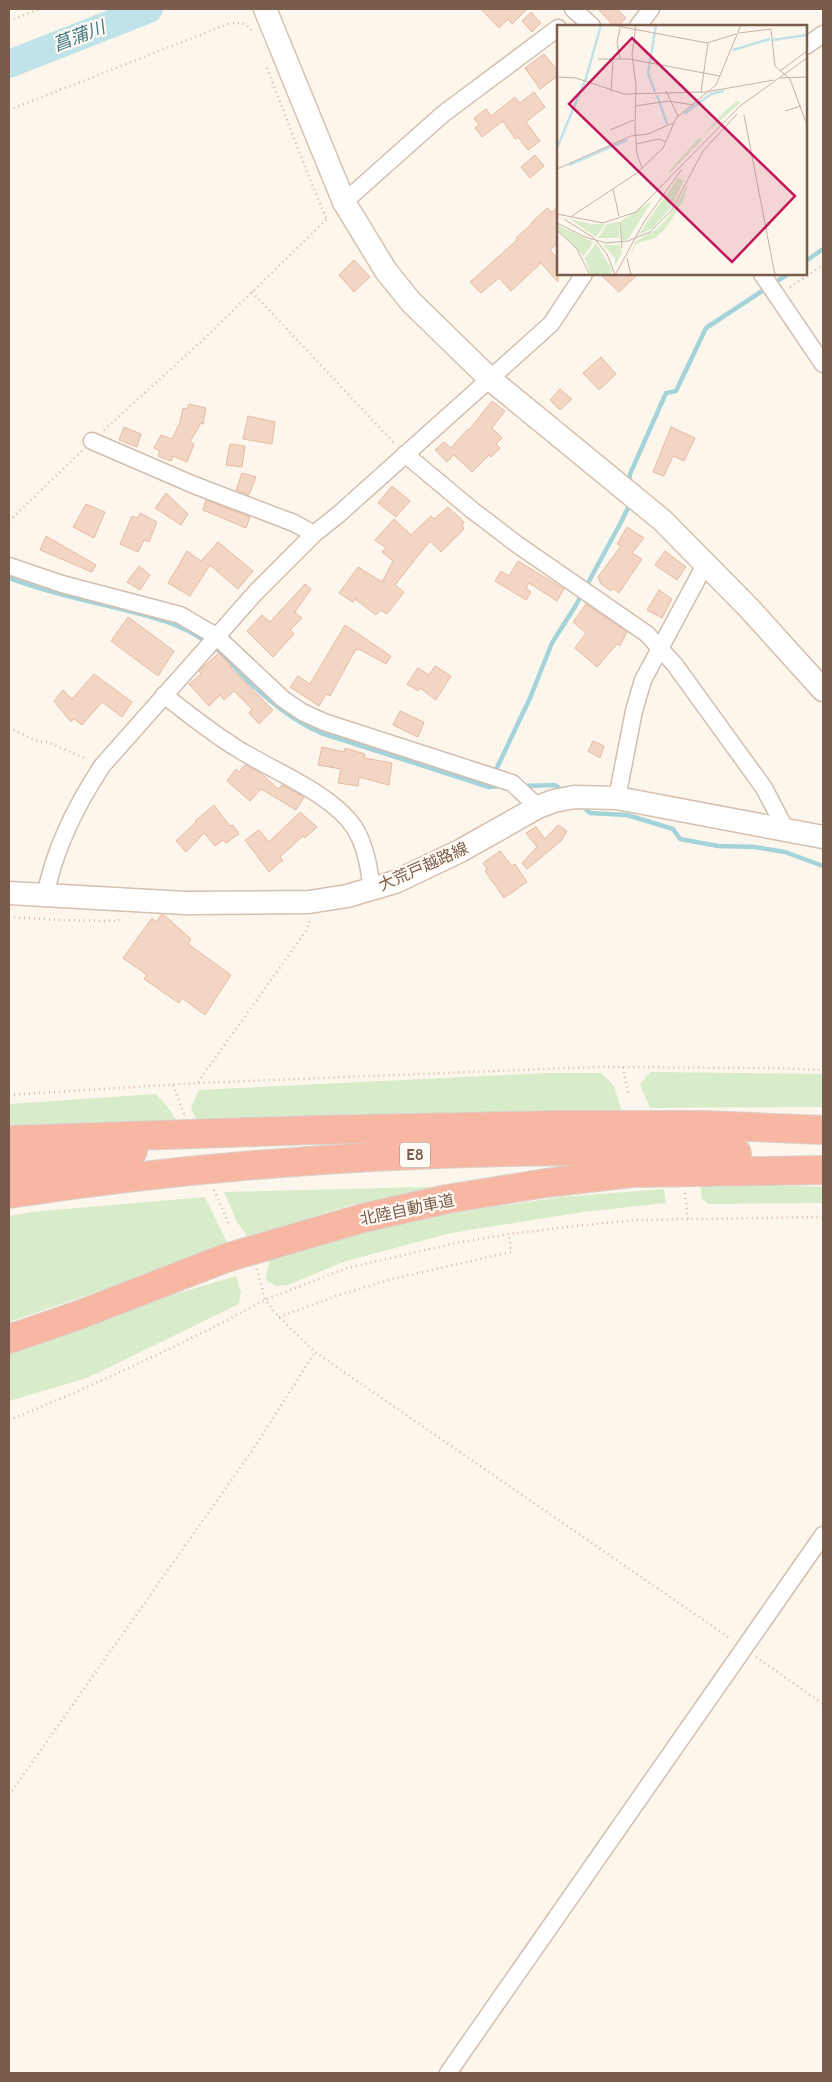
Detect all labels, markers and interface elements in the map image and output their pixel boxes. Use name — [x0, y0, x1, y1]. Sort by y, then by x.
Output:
water label: 菖蒲川 — [50, 15, 110, 56]
inset map — [557, 25, 807, 275]
street label: 大荒戸越路線 — [375, 838, 471, 895]
road number: E8 — [400, 1142, 430, 1168]
street label: 北陸自動車道 — [358, 1190, 456, 1229]

